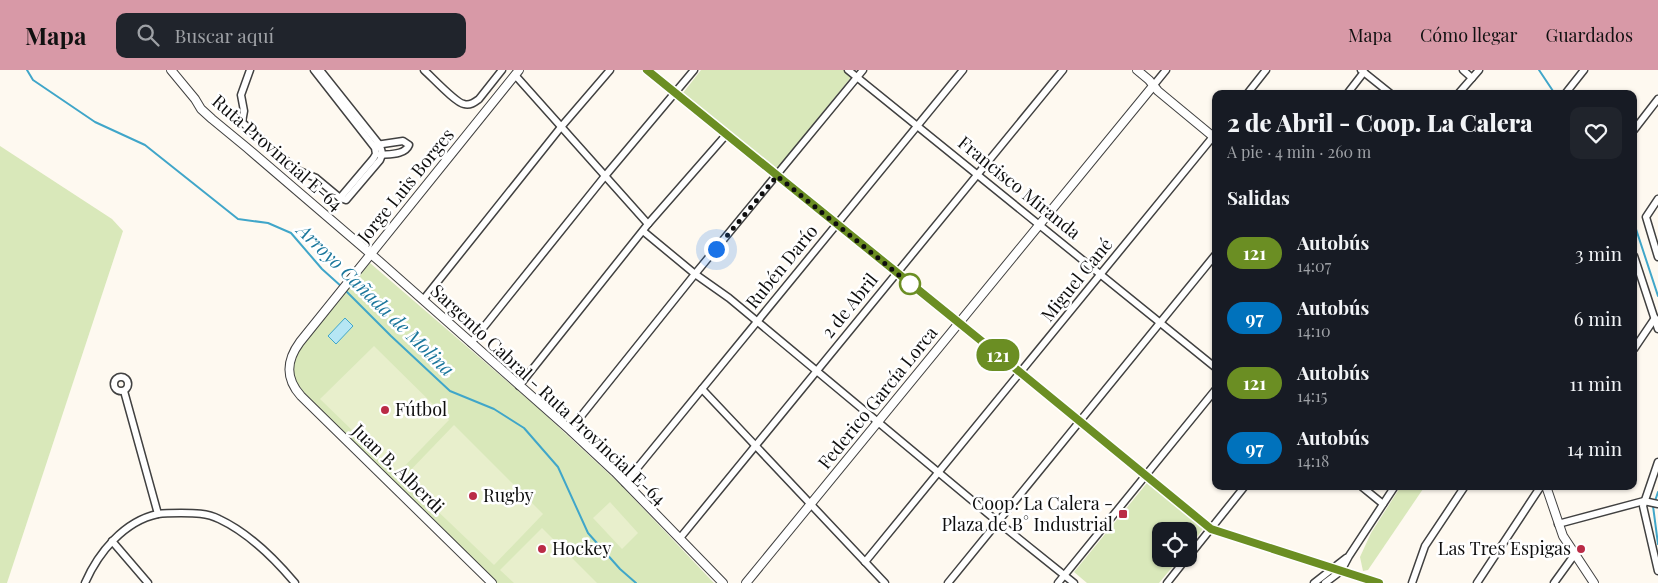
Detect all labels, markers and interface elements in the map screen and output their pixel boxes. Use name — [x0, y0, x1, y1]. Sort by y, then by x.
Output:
search box — [116, 13, 466, 58]
text: Mapa — [25, 19, 86, 51]
icon: search — [134, 21, 162, 49]
text: Buscar aquí — [174, 22, 274, 48]
text: Mapa — [1348, 23, 1392, 47]
text: Cómo llegar — [1420, 23, 1517, 47]
text: Guardados — [1545, 23, 1633, 47]
street label: Ruta Provincial E-64 — [207, 89, 348, 216]
text: 2 de Abril - Coop. La Calera — [1227, 106, 1533, 138]
button: heart — [1570, 107, 1622, 159]
street label: Jorge Luis Borges — [351, 123, 459, 248]
street label: Francisco Miranda — [953, 130, 1086, 244]
text: A pie · 4 min · 260 m — [1227, 141, 1371, 162]
text: Salidas — [1227, 184, 1290, 210]
water label: Arroyo Cañada de Molina — [291, 216, 461, 381]
street label: Rubén Darío — [740, 219, 823, 313]
text: Autobús — [1297, 229, 1369, 255]
street label: Miguel Cané — [1035, 233, 1117, 326]
your location — [704, 237, 729, 262]
text: 3 min — [1575, 240, 1622, 266]
text: 121 — [1243, 241, 1266, 265]
text: 14:07 — [1297, 255, 1331, 276]
street label: 2 de Abril — [816, 268, 883, 343]
unlabelled marker — [899, 273, 921, 295]
street label: Sargento Cabral - Ruta Provincial E-64 — [426, 279, 672, 510]
text: Autobús — [1297, 294, 1369, 320]
text: 6 min — [1574, 305, 1622, 331]
text: 97 — [1245, 306, 1264, 330]
text: 14:10 — [1297, 320, 1331, 341]
street label: Federico García Lorca — [812, 321, 942, 474]
line badge: 121 — [969, 339, 1027, 371]
text: 121 — [986, 343, 1010, 367]
text: Autobús — [1297, 359, 1369, 385]
text: 11 min — [1569, 370, 1622, 396]
text: 121 — [1243, 371, 1266, 395]
text: 14:15 — [1297, 385, 1327, 406]
place label: Fútbol — [395, 397, 447, 421]
marker: Fútbol — [379, 404, 391, 416]
street label: Juan B. Alberdi — [347, 418, 450, 518]
text: Autobús — [1297, 424, 1369, 450]
text: 14 min — [1567, 435, 1622, 461]
text: 97 — [1245, 436, 1264, 460]
text: 14:18 — [1297, 450, 1329, 471]
place label: Rugby — [483, 483, 534, 507]
marker: Rugby — [467, 490, 479, 502]
place label: Coop. La Calera - Plaza de B° Industrial — [941, 491, 1113, 536]
marker: Coop. La Calera - Plaza de B° Industrial — [1117, 508, 1129, 520]
map controls — [1152, 522, 1197, 567]
button: locate — [1152, 522, 1197, 567]
place label: Hockey — [552, 536, 611, 560]
place label: Las Tres Espigas — [1438, 536, 1571, 560]
marker: Hockey — [536, 543, 548, 555]
marker: Las Tres Espigas — [1575, 543, 1587, 555]

